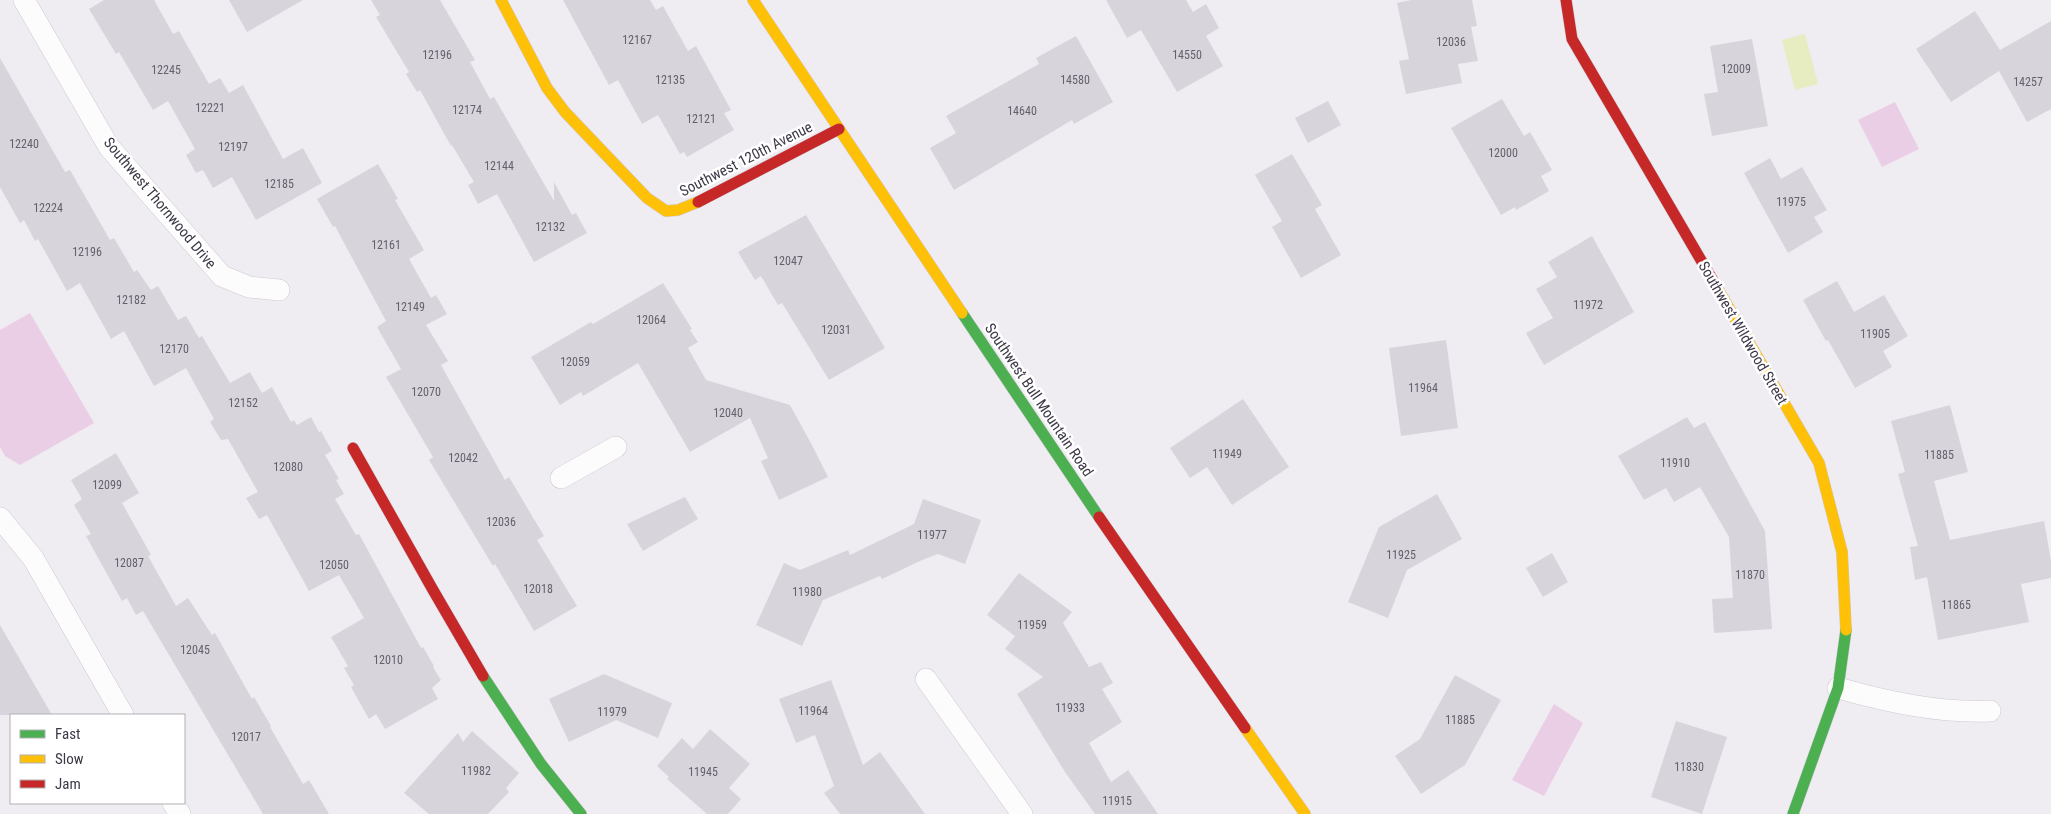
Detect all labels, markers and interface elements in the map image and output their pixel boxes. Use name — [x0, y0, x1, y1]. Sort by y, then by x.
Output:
house number: 12167 — [622, 33, 652, 47]
house number: 12036 — [1436, 35, 1466, 49]
house number: 12196 — [422, 48, 452, 62]
house number: 14550 — [1172, 48, 1202, 62]
house number: 12009 — [1721, 62, 1751, 76]
house number: 12245 — [151, 63, 181, 77]
house number: 12135 — [655, 73, 685, 87]
house number: 14580 — [1060, 73, 1090, 87]
house number: 14257 — [2013, 75, 2043, 89]
house number: 12221 — [195, 101, 225, 115]
house number: 12174 — [452, 103, 482, 117]
house number: 14640 — [1007, 104, 1037, 118]
house number: 12121 — [686, 112, 716, 126]
street label: Southwest 120th Avenue — [677, 118, 815, 200]
street label: Southwest Thornwood Drive — [100, 134, 220, 272]
house number: 12240 — [9, 137, 39, 151]
house number: 12197 — [218, 140, 248, 154]
house number: 12000 — [1488, 146, 1518, 160]
house number: 12144 — [484, 159, 514, 173]
house number: 12185 — [264, 177, 294, 191]
house number: 11975 — [1776, 195, 1806, 209]
house number: 12224 — [33, 201, 63, 215]
house number: 12132 — [535, 220, 565, 234]
house number: 12161 — [371, 238, 401, 252]
house number: 12196 — [72, 245, 102, 259]
house number: 12047 — [773, 254, 803, 268]
street label: Southwest Wildwood Street — [1695, 258, 1791, 408]
house number: 12182 — [116, 293, 146, 307]
house number: 11972 — [1573, 298, 1603, 312]
house number: 12149 — [395, 300, 425, 314]
house number: 12064 — [636, 313, 666, 327]
street label: Southwest Bull Mountain Road — [981, 320, 1097, 480]
house number: 12031 — [821, 323, 851, 337]
house number: 11905 — [1860, 327, 1890, 341]
house number: 12170 — [159, 342, 189, 356]
house number: 12059 — [560, 355, 590, 369]
house number: 11964 — [1408, 381, 1438, 395]
house number: 12070 — [411, 385, 441, 399]
house number: 12152 — [228, 396, 258, 410]
house number: 12040 — [713, 406, 743, 420]
house number: 11949 — [1212, 447, 1242, 461]
house number: 11885 — [1924, 448, 1954, 462]
house number: 12042 — [448, 451, 478, 465]
house number: 11910 — [1660, 456, 1690, 470]
house number: 12080 — [273, 460, 303, 474]
house number: 12099 — [92, 478, 122, 492]
house number: 12036 — [486, 515, 516, 529]
house number: 11977 — [917, 528, 947, 542]
house number: 11925 — [1386, 548, 1416, 562]
house number: 12087 — [114, 556, 144, 570]
house number: 12050 — [319, 558, 349, 572]
house number: 11870 — [1735, 568, 1765, 582]
house number: 12018 — [523, 582, 553, 596]
house number: 11980 — [792, 585, 822, 599]
house number: 11865 — [1941, 598, 1971, 612]
house number: 11959 — [1017, 618, 1047, 632]
house number: 12045 — [180, 643, 210, 657]
house number: 12010 — [373, 653, 403, 667]
house number: 11933 — [1055, 701, 1085, 715]
house number: 11964 — [798, 704, 828, 718]
house number: 11979 — [597, 705, 627, 719]
house number: 11885 — [1445, 713, 1475, 727]
legend — [10, 714, 185, 804]
text: Fast — [55, 725, 80, 743]
house number: 12017 — [231, 730, 261, 744]
text: Slow — [55, 750, 84, 768]
house number: 11830 — [1674, 760, 1704, 774]
house number: 11982 — [461, 764, 491, 778]
house number: 11945 — [688, 765, 718, 779]
text: Jam — [55, 775, 81, 793]
house number: 11915 — [1102, 794, 1132, 808]

